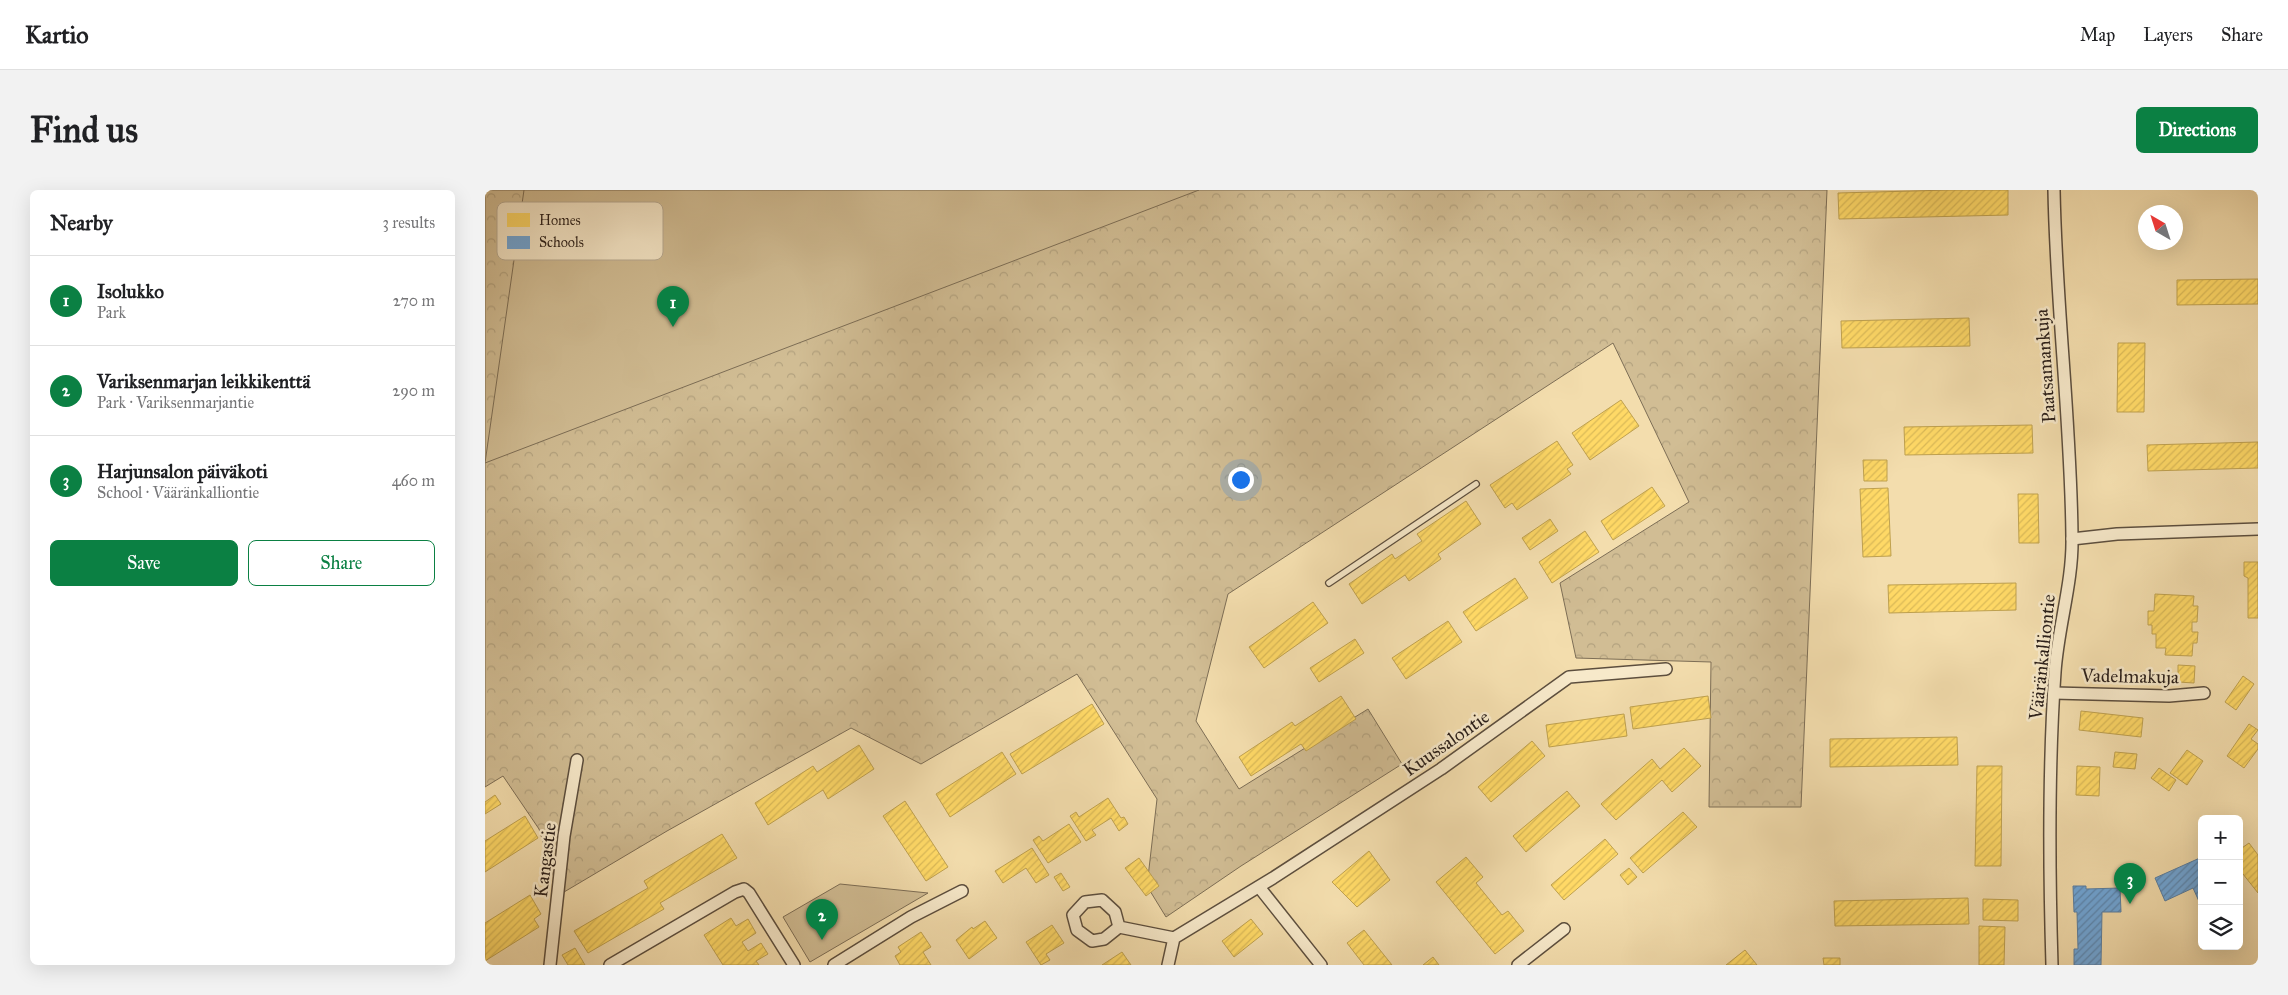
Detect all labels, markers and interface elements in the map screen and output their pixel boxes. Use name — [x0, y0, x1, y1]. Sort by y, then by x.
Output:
text: Kartio — [25, 20, 88, 50]
text: Map — [2080, 24, 2115, 46]
text: Layers — [2143, 24, 2193, 46]
text: Share — [2221, 24, 2263, 46]
button: Directions — [2136, 107, 2258, 153]
text: Find us — [30, 109, 138, 152]
legend — [497, 202, 663, 260]
north arrow — [2138, 205, 2183, 250]
text: Nearby — [50, 210, 113, 236]
text: Homes — [539, 212, 581, 229]
text: 3 results — [382, 213, 435, 232]
text: Schools — [539, 234, 584, 251]
text: Isolukko — [97, 280, 164, 303]
pin: 1 — [657, 286, 689, 327]
text: 1 — [63, 291, 69, 310]
text: 270 m — [393, 291, 435, 310]
text: Park — [97, 303, 126, 322]
street label: Paatsamankuja — [2029, 307, 2060, 424]
text: Variksenmarjan leikkikenttä — [97, 370, 311, 393]
text: 2 — [62, 381, 70, 400]
text: 290 m — [392, 381, 435, 400]
text: Park · Variksenmarjantie — [97, 393, 254, 412]
text: Harjunsalon päiväkoti — [97, 460, 268, 483]
your location — [1228, 467, 1254, 493]
text: 3 — [63, 471, 69, 490]
text: 460 m — [392, 471, 435, 490]
text: School · Vääränkalliontie — [97, 483, 259, 502]
button: Save — [50, 540, 238, 586]
button: Share — [248, 540, 435, 586]
street label: Vääränkalliontie — [2024, 593, 2060, 722]
street label: Vadelmakuja — [2080, 664, 2180, 688]
street label: Kuussalontie — [1398, 705, 1494, 781]
map controls — [2198, 815, 2243, 950]
button: + — [2198, 815, 2243, 860]
street label: Kangastie — [529, 821, 562, 899]
button: − — [2198, 860, 2243, 905]
pin: 3 — [2114, 863, 2146, 904]
pin: 2 — [806, 899, 838, 940]
button: layers — [2198, 905, 2243, 950]

